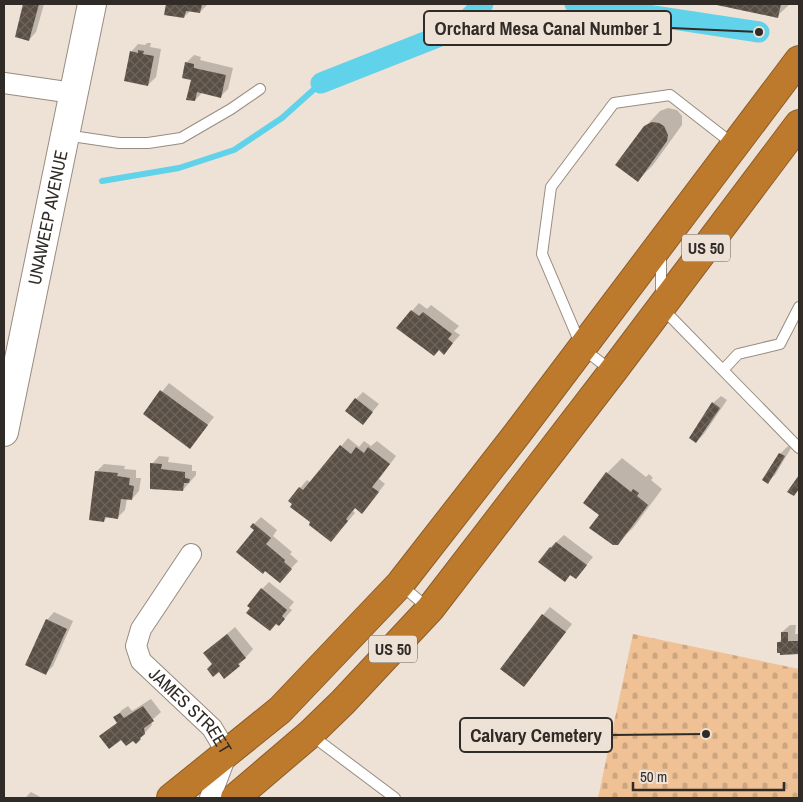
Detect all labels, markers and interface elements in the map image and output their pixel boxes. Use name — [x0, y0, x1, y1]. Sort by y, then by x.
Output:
callout: Orchard Mesa Canal Number 1 — [424, 11, 671, 45]
text: Orchard Mesa Canal Number 1 — [435, 15, 662, 41]
street label: UNAWEEP AVENUE — [22, 148, 74, 287]
road number: US 50 — [682, 234, 730, 262]
road number: US 50 — [369, 636, 417, 662]
street label: JAMES STREET — [143, 661, 238, 759]
callout: Calvary Cemetery — [460, 718, 612, 752]
text: Calvary Cemetery — [470, 722, 602, 748]
scale bar — [633, 760, 784, 792]
text: 50 m — [640, 766, 667, 787]

